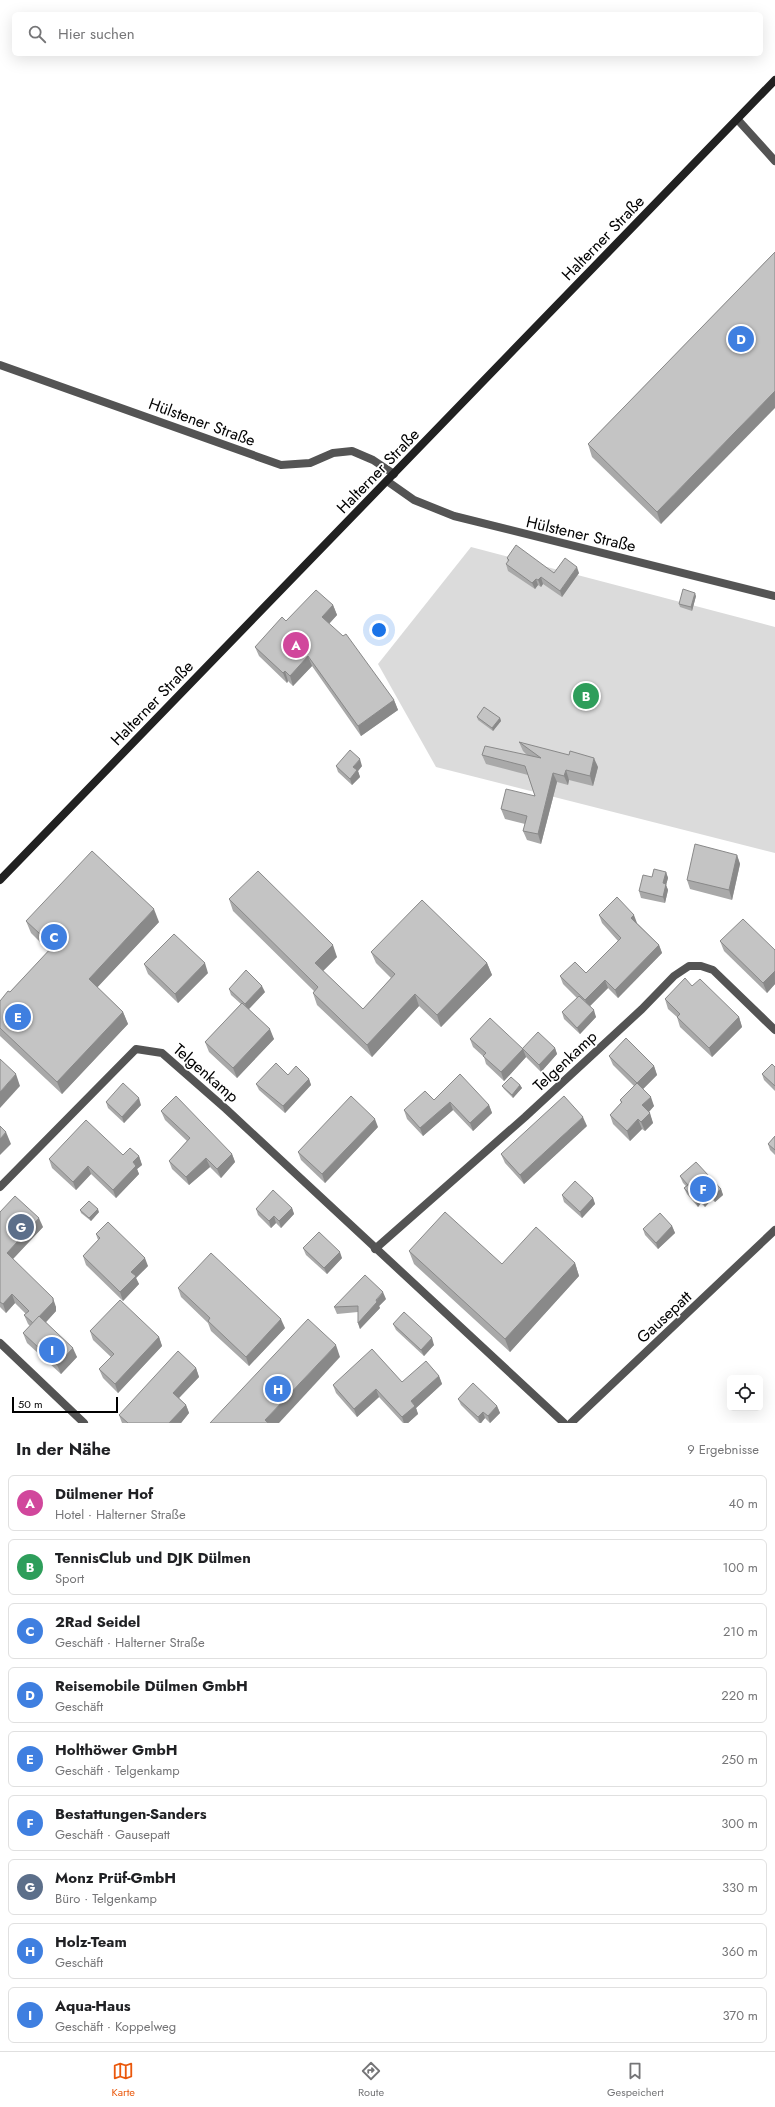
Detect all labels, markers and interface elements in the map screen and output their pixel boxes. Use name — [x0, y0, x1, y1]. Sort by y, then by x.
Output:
search box — [12, 12, 763, 56]
icon: search — [26, 23, 48, 45]
text: Hier suchen — [58, 23, 135, 45]
street label: Halterner Straße — [556, 190, 650, 286]
pin: D — [728, 324, 754, 354]
street label: Hülstener Straße — [145, 392, 259, 452]
street label: Halterner Straße — [331, 423, 425, 519]
street label: Hülstener Straße — [524, 510, 638, 558]
your location — [369, 620, 389, 640]
pin: A — [283, 630, 309, 660]
street label: Halterner Straße — [105, 655, 199, 751]
pin: B — [573, 681, 599, 711]
pin: C — [41, 922, 67, 952]
pin: E — [5, 1002, 31, 1032]
street label: Telgenkamp — [528, 1025, 602, 1097]
street label: Telgenkamp — [168, 1038, 244, 1108]
pin: F — [690, 1174, 716, 1204]
pin: G — [8, 1212, 34, 1242]
street label: Gausepatt — [631, 1285, 697, 1348]
pin: I — [39, 1335, 65, 1365]
pin: H — [265, 1374, 291, 1404]
map controls — [727, 1375, 763, 1411]
button: locate — [727, 1375, 763, 1411]
scale bar — [12, 1395, 118, 1414]
text: 50 m — [18, 1396, 43, 1412]
text: In der Nähe — [16, 1437, 111, 1461]
text: 9 Ergebnisse — [687, 1440, 759, 1459]
text: Dülmener Hof — [55, 1483, 153, 1505]
text: A — [25, 1494, 35, 1513]
text: 40 m — [729, 1494, 758, 1513]
text: Hotel · Halterner Straße — [55, 1505, 186, 1524]
text: TennisClub und DJK Dülmen — [55, 1547, 251, 1569]
text: B — [26, 1558, 34, 1577]
text: 100 m — [723, 1558, 758, 1577]
text: Sport — [55, 1569, 84, 1588]
text: 2Rad Seidel — [55, 1611, 140, 1633]
text: C — [25, 1622, 35, 1641]
text: 210 m — [723, 1622, 758, 1641]
text: Geschäft · Halterner Straße — [55, 1633, 205, 1652]
text: Reisemobile Dülmen GmbH — [55, 1675, 248, 1697]
text: D — [25, 1686, 35, 1705]
text: 220 m — [721, 1686, 758, 1705]
text: Geschäft — [55, 1697, 103, 1716]
text: Holthöwer GmbH — [55, 1739, 178, 1761]
text: E — [26, 1750, 34, 1769]
text: 250 m — [721, 1750, 758, 1769]
text: Geschäft · Telgenkamp — [55, 1761, 180, 1780]
text: Bestattungen-Sanders — [55, 1803, 207, 1825]
text: F — [26, 1814, 34, 1833]
text: 300 m — [721, 1814, 758, 1833]
text: Geschäft · Gausepatt — [55, 1825, 170, 1844]
text: Monz Prüf-GmbH — [55, 1867, 176, 1889]
text: G — [25, 1878, 35, 1897]
text: 330 m — [722, 1878, 758, 1897]
text: Büro · Telgenkamp — [55, 1889, 157, 1908]
text: Holz-Team — [55, 1931, 127, 1953]
text: H — [25, 1942, 35, 1961]
text: 360 m — [722, 1942, 758, 1961]
text: Geschäft — [55, 1953, 103, 1972]
text: Aqua-Haus — [55, 1995, 131, 2017]
text: I — [28, 2006, 32, 2025]
text: 370 m — [722, 2006, 758, 2025]
text: Geschäft · Koppelweg — [55, 2017, 176, 2036]
tab: Karte — [111, 2060, 135, 2100]
tab: Route — [358, 2060, 384, 2100]
tab: Gespeichert — [607, 2060, 664, 2100]

